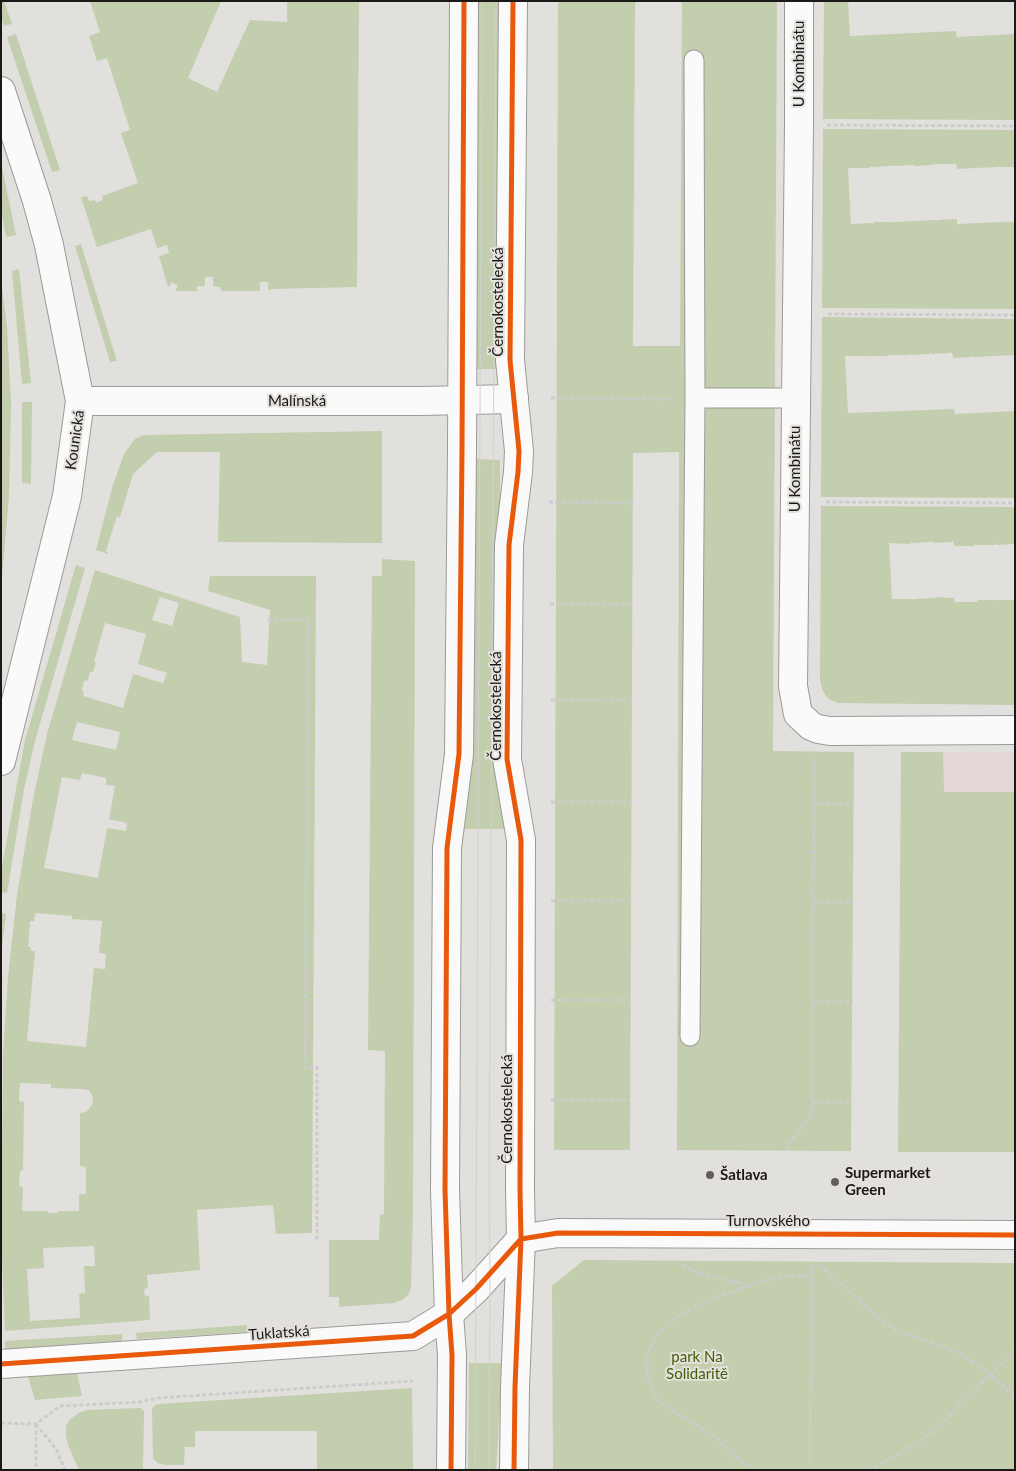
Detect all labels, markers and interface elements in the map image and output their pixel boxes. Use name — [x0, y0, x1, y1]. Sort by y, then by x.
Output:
street label: U Kombinátu — [790, 21, 808, 107]
street label: Černokostelecká — [489, 247, 507, 357]
street label: Malínská — [268, 392, 326, 410]
street label: Kounická — [62, 409, 88, 471]
street label: U Kombinátu — [786, 426, 804, 512]
street label: Černokostelecká — [487, 651, 505, 761]
street label: Černokostelecká — [498, 1054, 516, 1164]
place label: Supermarket Green — [845, 1164, 931, 1199]
place label: Šatlava — [720, 1166, 768, 1184]
marker: Šatlava — [704, 1169, 716, 1181]
marker: Supermarket Green — [829, 1176, 841, 1188]
street label: Turnovského — [726, 1212, 810, 1230]
street label: Tuklatská — [248, 1322, 310, 1344]
park label: park Na Solidaritě — [666, 1348, 728, 1383]

